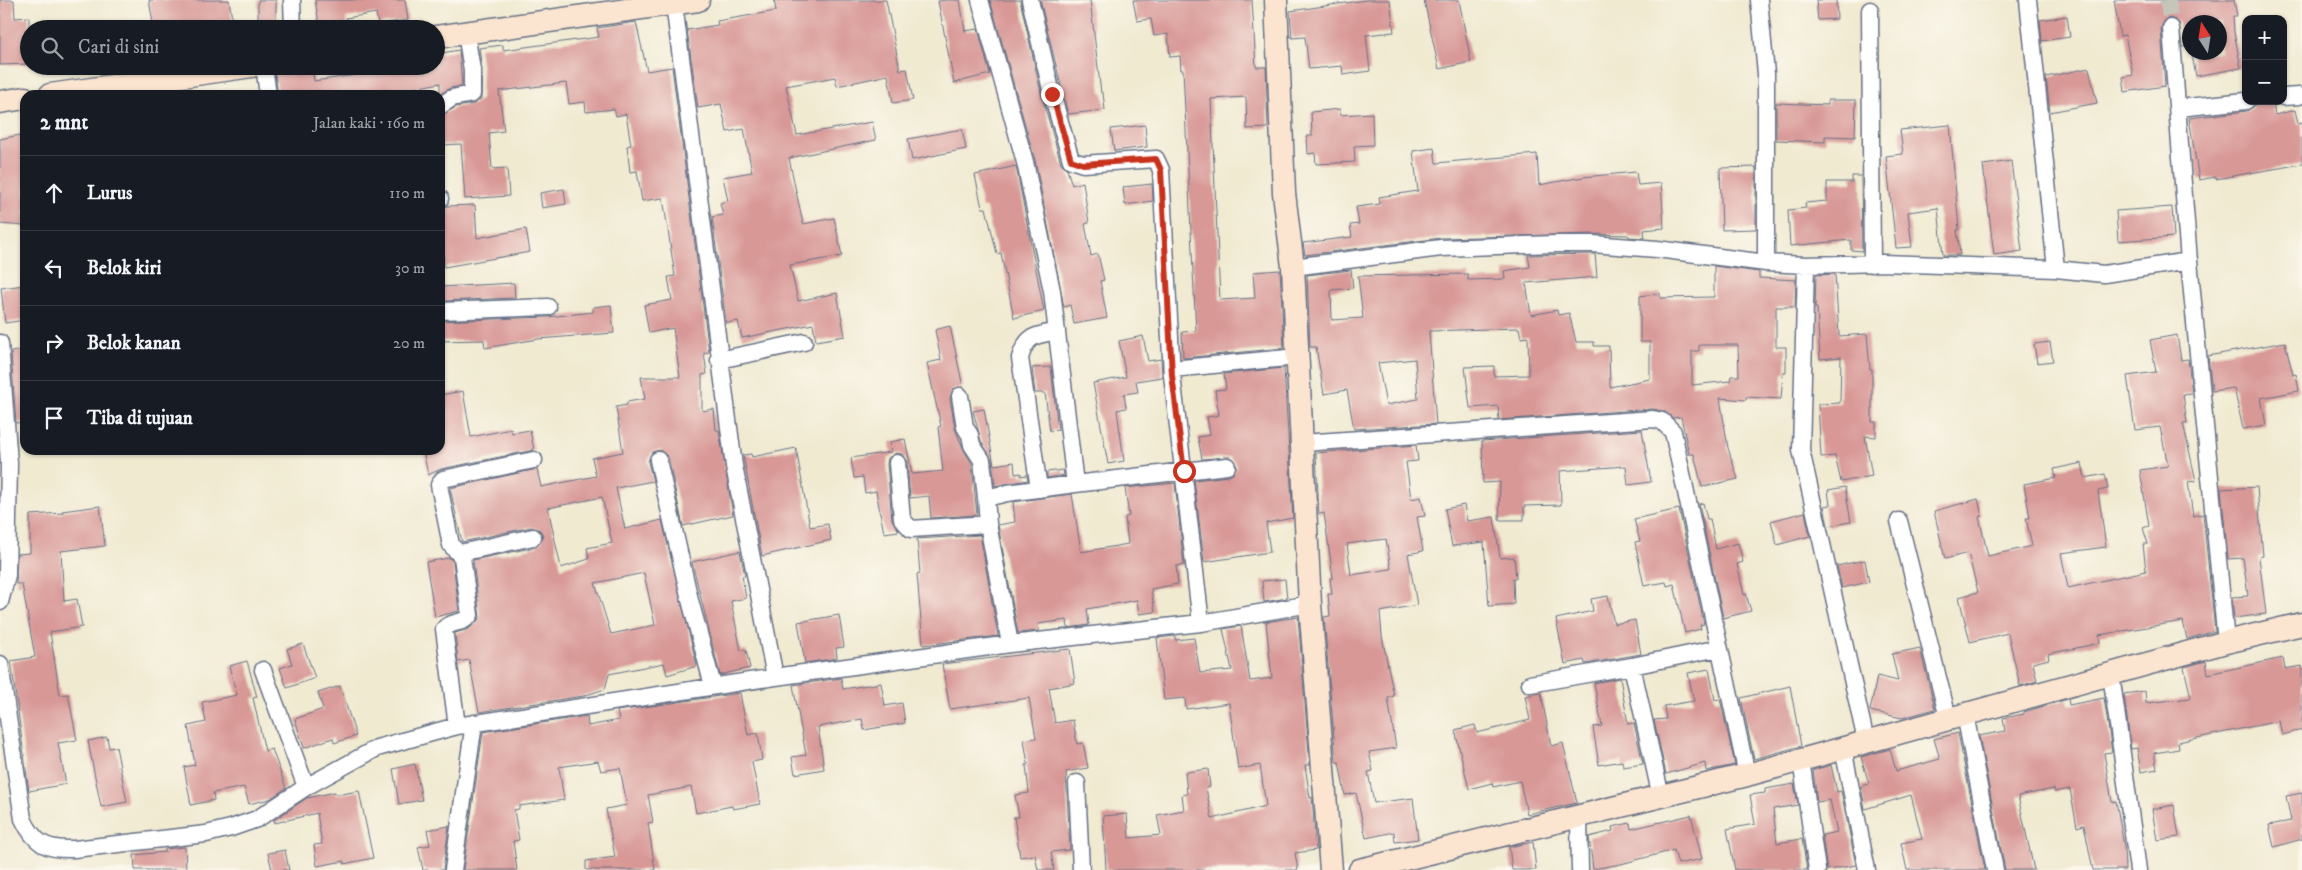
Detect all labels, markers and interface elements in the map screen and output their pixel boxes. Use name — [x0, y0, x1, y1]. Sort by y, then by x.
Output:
north arrow — [2182, 15, 2227, 60]
map controls — [2242, 15, 2287, 105]
button: + — [2242, 15, 2287, 60]
search box — [20, 20, 445, 75]
icon: search — [38, 34, 66, 62]
text: Cari di sini — [78, 36, 159, 59]
button: − — [2242, 60, 2287, 105]
route end — [1041, 83, 1064, 106]
text: 2 mnt — [40, 110, 88, 136]
text: Jalan kaki · 160 m — [313, 113, 425, 133]
icon: ahead — [40, 179, 68, 207]
text: Lurus — [87, 182, 132, 205]
text: 110 m — [389, 183, 425, 203]
icon: left — [40, 254, 68, 282]
text: Belok kiri — [87, 257, 161, 280]
text: 30 m — [395, 258, 425, 278]
icon: right — [40, 329, 68, 357]
text: Belok kanan — [87, 332, 181, 355]
text: 20 m — [393, 333, 425, 353]
icon: arrive — [40, 404, 68, 432]
text: Tiba di tujuan — [87, 407, 193, 430]
route start — [1173, 460, 1196, 483]

